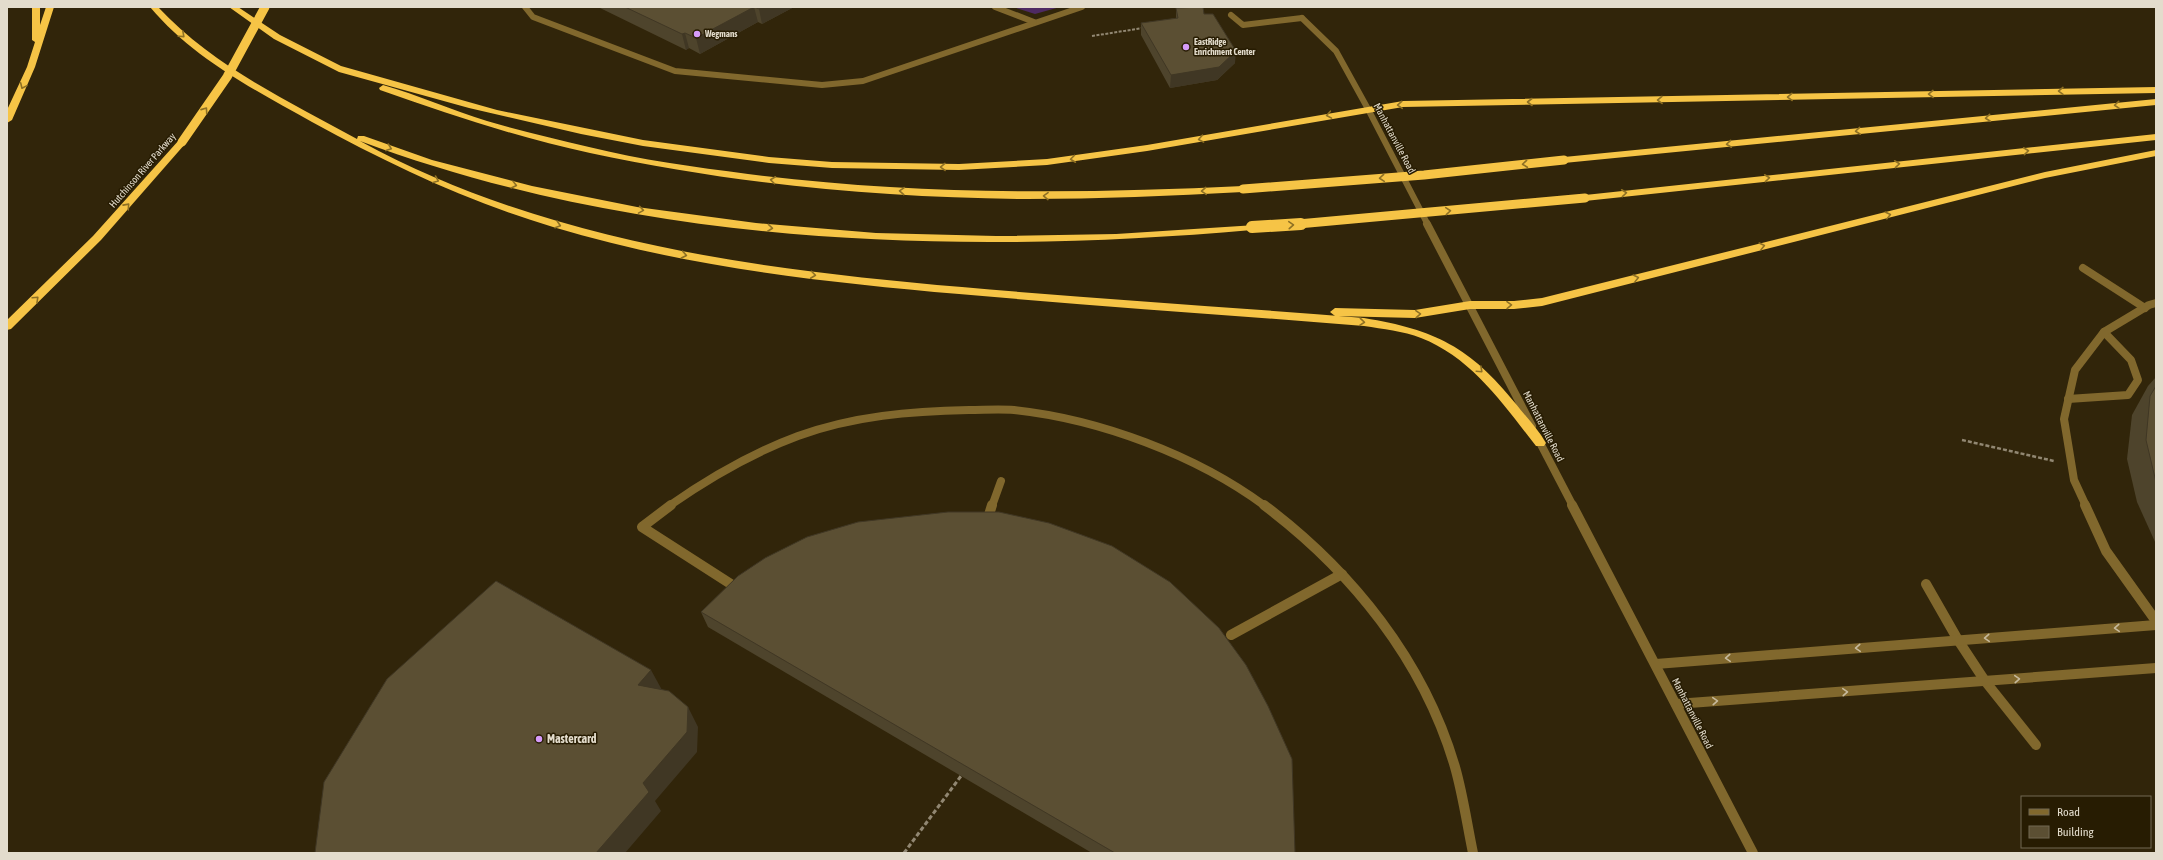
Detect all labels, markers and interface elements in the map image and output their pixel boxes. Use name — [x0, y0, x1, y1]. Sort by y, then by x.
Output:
marker: Wegmans — [692, 29, 702, 39]
place label: Wegmans — [704, 29, 738, 39]
one-way arrow — [177, 30, 185, 37]
place label: EastRidge Enrichment Center — [1194, 37, 1255, 57]
marker: EastRidge Enrichment Center — [1181, 42, 1191, 52]
one-way arrow — [20, 83, 28, 90]
one-way arrow — [2058, 87, 2064, 95]
one-way arrow — [1928, 90, 1934, 98]
one-way arrow — [1787, 93, 1793, 101]
one-way arrow — [1657, 96, 1663, 104]
one-way arrow — [1527, 98, 1533, 106]
one-way arrow — [1397, 100, 1403, 109]
one-way arrow — [2114, 100, 2120, 109]
street label: Manhattanville Road — [1371, 101, 1418, 175]
one-way arrow — [200, 108, 207, 115]
one-way arrow — [1326, 111, 1332, 119]
one-way arrow — [1985, 113, 1991, 122]
one-way arrow — [1855, 126, 1861, 135]
street label: Hutchinson River Parkway — [107, 131, 178, 210]
one-way arrow — [1198, 134, 1204, 142]
one-way arrow — [1726, 139, 1732, 148]
one-way arrow — [385, 144, 392, 152]
one-way arrow — [2023, 146, 2029, 155]
one-way arrow — [1070, 154, 1076, 163]
one-way arrow — [1522, 160, 1529, 169]
one-way arrow — [1894, 160, 1900, 169]
one-way arrow — [940, 163, 946, 172]
one-way arrow — [1764, 173, 1770, 182]
one-way arrow — [1379, 174, 1385, 183]
one-way arrow — [770, 175, 776, 184]
one-way arrow — [432, 176, 439, 184]
one-way arrow — [510, 180, 517, 189]
one-way arrow — [899, 187, 905, 196]
one-way arrow — [1201, 187, 1207, 196]
one-way arrow — [1621, 189, 1627, 198]
one-way arrow — [1043, 192, 1049, 200]
one-way arrow — [122, 203, 129, 211]
one-way arrow — [638, 206, 644, 214]
one-way arrow — [1445, 207, 1451, 216]
one-way arrow — [1884, 211, 1891, 219]
one-way arrow — [554, 220, 561, 229]
one-way arrow — [1288, 220, 1294, 229]
one-way arrow — [767, 223, 773, 232]
one-way arrow — [1758, 243, 1765, 251]
one-way arrow — [681, 250, 687, 259]
one-way arrow — [810, 271, 816, 280]
one-way arrow — [1632, 275, 1639, 283]
one-way arrow — [31, 296, 39, 304]
one-way arrow — [1506, 300, 1512, 309]
one-way arrow — [1415, 309, 1421, 318]
one-way arrow — [1359, 317, 1365, 326]
one-way arrow — [1475, 365, 1483, 372]
street label: Manhattanville Road — [1521, 389, 1566, 464]
one-way arrow — [2114, 624, 2120, 633]
one-way arrow — [1984, 634, 1991, 643]
one-way arrow — [1855, 644, 1861, 653]
one-way arrow — [1725, 654, 1731, 663]
one-way arrow — [2013, 674, 2020, 683]
street label: Manhattanville Road — [1670, 676, 1715, 751]
one-way arrow — [1842, 687, 1848, 696]
one-way arrow — [1712, 697, 1718, 706]
place label: Mastercard — [547, 732, 597, 746]
marker: Mastercard — [534, 734, 544, 744]
legend — [2021, 796, 2151, 848]
text: Road — [2057, 805, 2080, 819]
text: Building — [2057, 825, 2095, 839]

